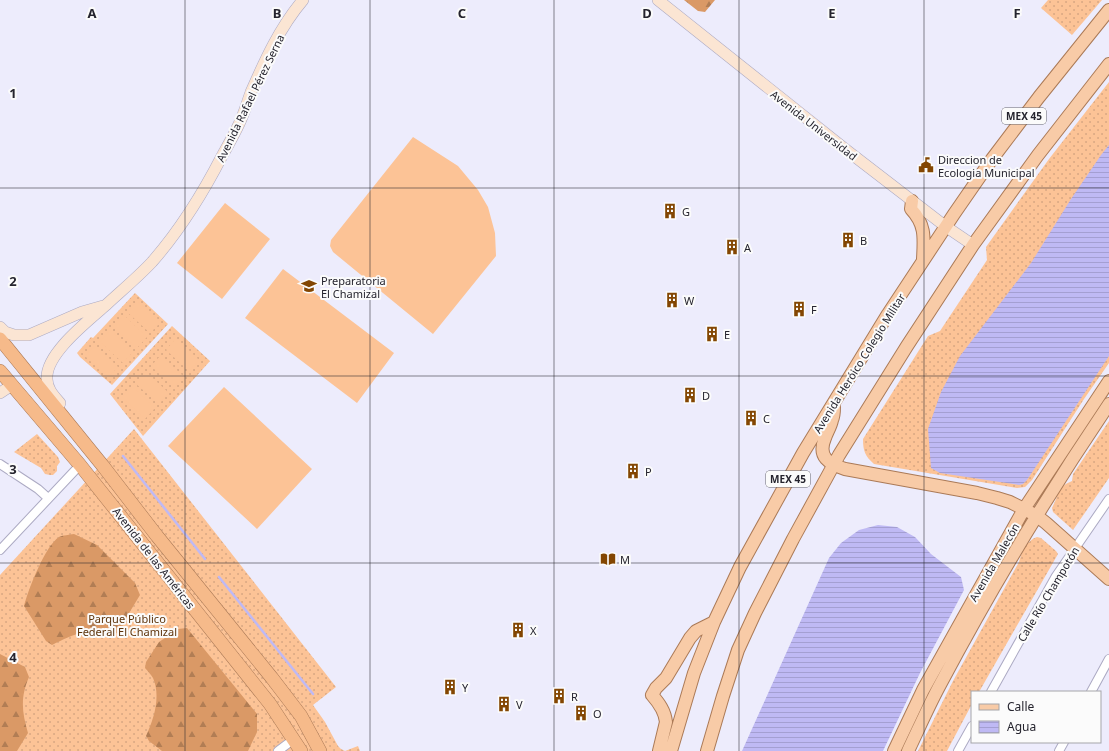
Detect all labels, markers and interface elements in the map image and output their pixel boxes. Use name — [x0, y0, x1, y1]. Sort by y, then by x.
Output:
text: A — [88, 4, 97, 22]
text: B — [273, 4, 281, 22]
text: C — [458, 4, 466, 22]
text: D — [642, 4, 652, 22]
text: E — [828, 4, 836, 22]
text: F — [1013, 4, 1021, 22]
street label: Avenida Rafael Pérez Serna — [213, 32, 287, 164]
text: 1 — [9, 84, 17, 102]
street label: Avenida Universidad — [768, 86, 860, 164]
road number: MEX 45 — [1002, 108, 1046, 124]
place label: Direccion de Ecologia Municipal — [938, 152, 1034, 180]
public building icon: Direccion de Ecologia Municipal — [917, 156, 935, 174]
building icon: G — [661, 202, 679, 220]
place label: G — [682, 204, 690, 219]
building icon: B — [839, 231, 857, 249]
place label: B — [860, 233, 867, 248]
building icon: A — [723, 238, 741, 256]
place label: A — [744, 240, 752, 255]
text: 2 — [9, 272, 17, 290]
place label: Preparatoria El Chamizal — [321, 273, 386, 301]
school or university icon: Preparatoria El Chamizal — [300, 277, 318, 295]
street label: Avenida Heróico Colegio Militar — [810, 290, 909, 436]
building icon: W — [663, 291, 681, 309]
place label: W — [684, 293, 695, 308]
building icon: F — [790, 300, 808, 318]
place label: F — [811, 302, 817, 317]
building icon: E — [703, 325, 721, 343]
place label: E — [724, 327, 730, 342]
building icon: D — [681, 386, 699, 404]
place label: D — [702, 388, 710, 403]
building icon: C — [742, 409, 760, 427]
place label: C — [763, 411, 770, 426]
text: 3 — [9, 460, 17, 478]
building icon: P — [624, 462, 642, 480]
place label: P — [645, 464, 652, 479]
road number: MEX 45 — [766, 471, 810, 487]
street label: Avenida de las Américas — [110, 504, 198, 612]
street label: Avenida Malecón — [965, 520, 1023, 604]
street label: Calle Río Champotón — [1014, 544, 1082, 644]
library icon: M — [599, 550, 617, 568]
place label: M — [620, 552, 630, 567]
park label: Parque Público Federal El Chamizal — [77, 611, 177, 639]
building icon: X — [509, 621, 527, 639]
place label: X — [530, 623, 537, 638]
text: 4 — [9, 648, 17, 666]
building icon: Y — [441, 678, 459, 696]
place label: Y — [462, 680, 469, 695]
building icon: R — [550, 687, 568, 705]
place label: R — [571, 689, 578, 704]
legend — [971, 691, 1101, 743]
building icon: V — [495, 695, 513, 713]
place label: V — [516, 697, 523, 712]
text: Calle — [1007, 698, 1035, 715]
building icon: O — [572, 704, 590, 722]
place label: O — [593, 706, 602, 721]
text: Agua — [1007, 718, 1036, 735]

